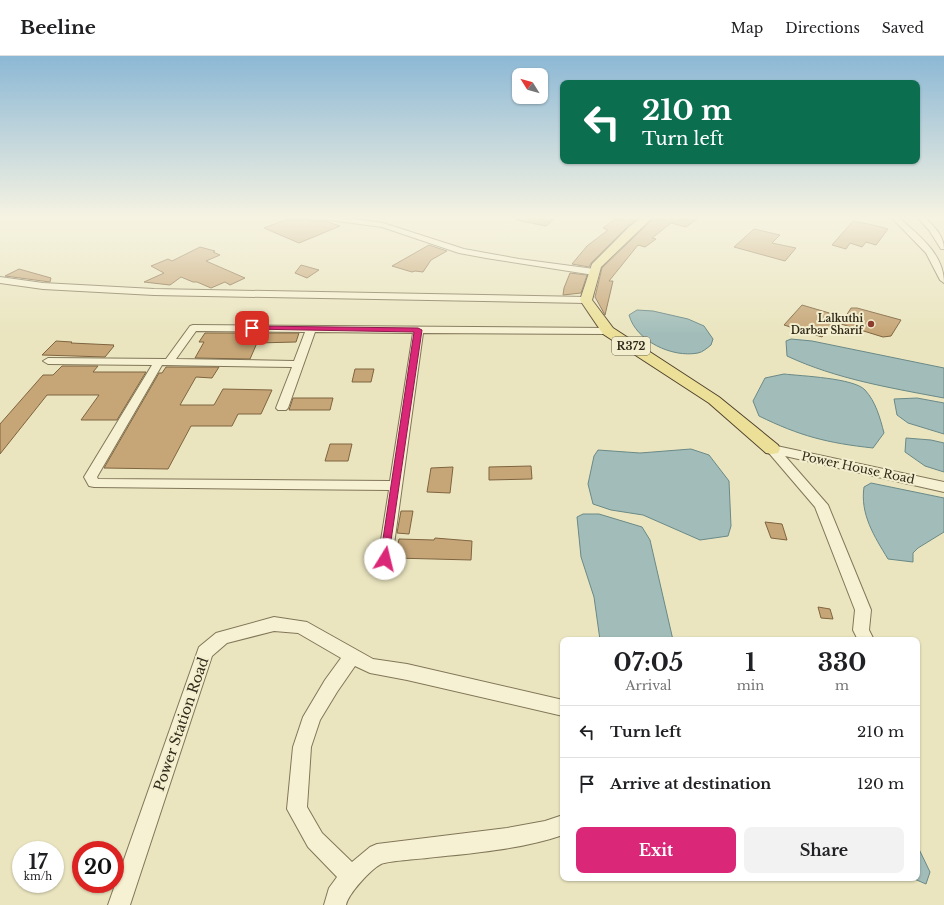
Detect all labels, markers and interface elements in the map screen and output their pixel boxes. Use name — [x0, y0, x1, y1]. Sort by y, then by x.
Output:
text: Beeline — [20, 16, 96, 39]
text: Map — [731, 19, 763, 37]
text: Directions — [785, 19, 860, 37]
text: Saved — [882, 19, 924, 37]
north arrow — [512, 68, 548, 104]
map controls — [512, 68, 548, 104]
text: 210 m — [642, 93, 732, 128]
icon: left — [576, 96, 628, 148]
text: Turn left — [642, 128, 724, 150]
pin — [235, 311, 269, 345]
place label: Lalkuthi Darbar Sharif — [791, 312, 865, 337]
icon: arrive — [241, 317, 263, 339]
marker: Lalkuthi Darbar Sharif — [866, 319, 876, 329]
road number: R372 — [612, 337, 650, 355]
street label: Power House Road — [800, 448, 916, 487]
position arrow — [364, 538, 406, 580]
text: 07:05 — [614, 648, 683, 677]
text: 1 — [745, 648, 756, 677]
text: 330 — [818, 648, 866, 677]
street label: Power Station Road — [150, 654, 213, 793]
text: Arrival — [625, 677, 671, 694]
text: min — [737, 677, 764, 694]
text: m — [835, 677, 849, 694]
icon: left — [576, 721, 598, 743]
text: Turn left — [610, 722, 681, 741]
text: 210 m — [857, 722, 904, 741]
icon: arrive — [576, 773, 598, 795]
text: Arrive at destination — [610, 774, 771, 793]
text: 120 m — [857, 774, 904, 793]
button: Exit — [576, 827, 736, 873]
button: Share — [744, 827, 904, 873]
speed limit sign: 20 — [72, 841, 124, 893]
text: 17 — [28, 850, 48, 874]
text: km/h — [24, 870, 52, 883]

